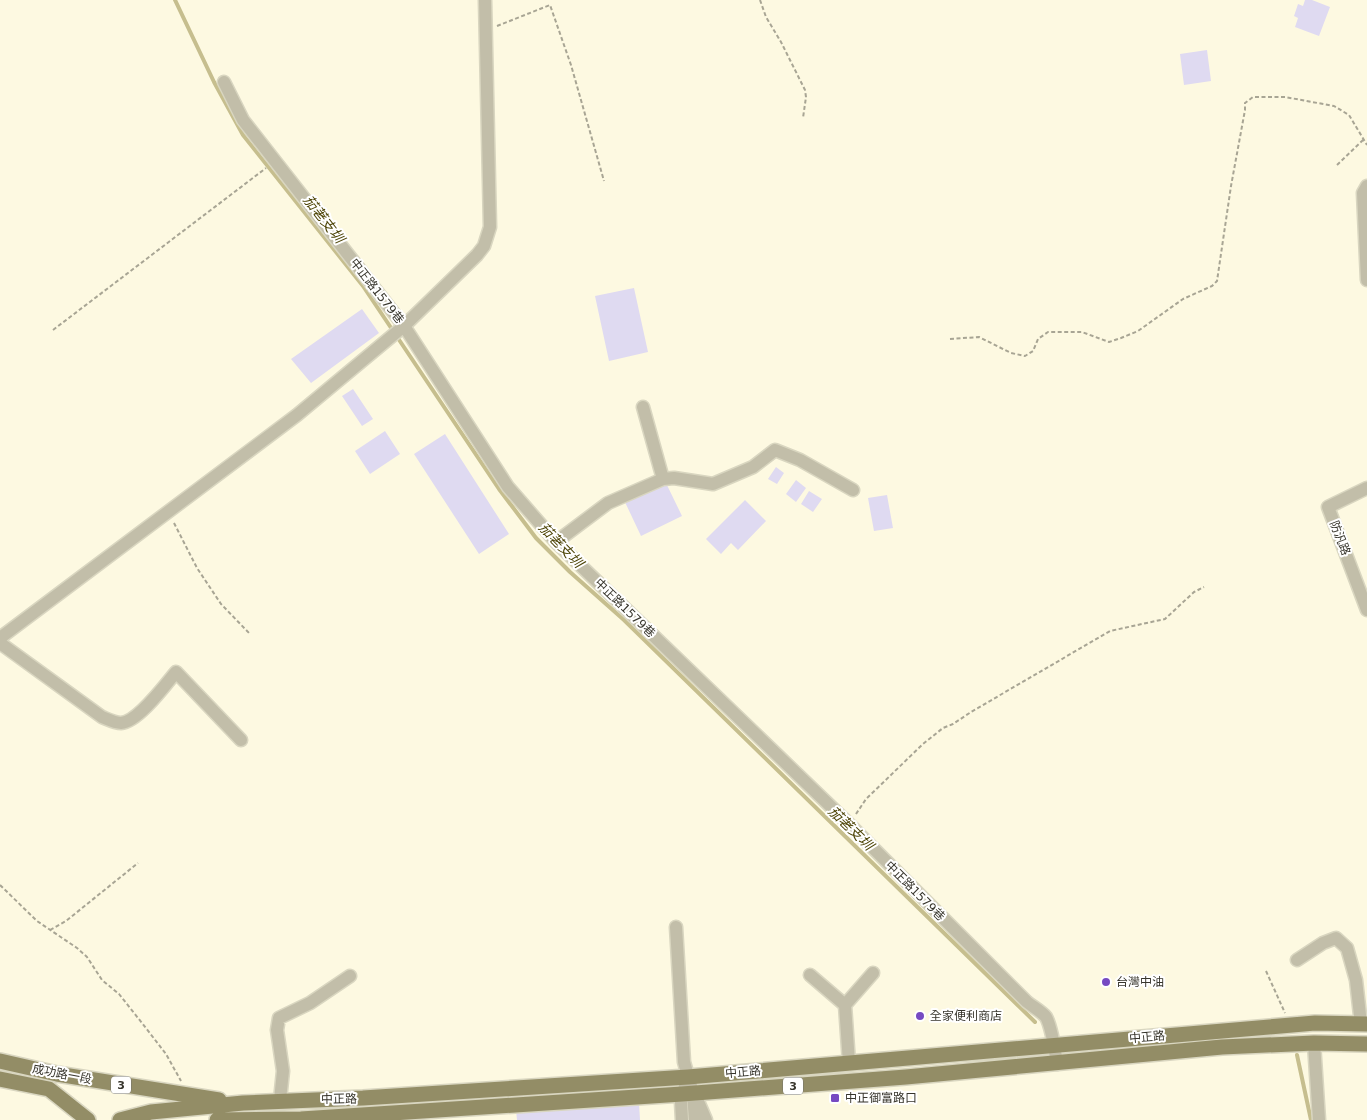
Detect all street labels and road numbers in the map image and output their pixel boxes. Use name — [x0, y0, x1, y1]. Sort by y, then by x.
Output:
street label: 中正路1579巷 — [347, 256, 407, 326]
street label: 防汎路 — [1327, 519, 1353, 557]
street label: 中正路1579巷 — [592, 576, 658, 640]
street label: 中正路1579巷 — [882, 858, 948, 924]
street label: 中正路 — [1128, 1028, 1166, 1046]
street label: 成功路一段 — [31, 1061, 93, 1087]
street label: 中正路 — [724, 1063, 762, 1081]
road number: 3 — [111, 1076, 131, 1094]
road number: 3 — [783, 1078, 803, 1094]
street label: 中正路 — [321, 1092, 357, 1106]

